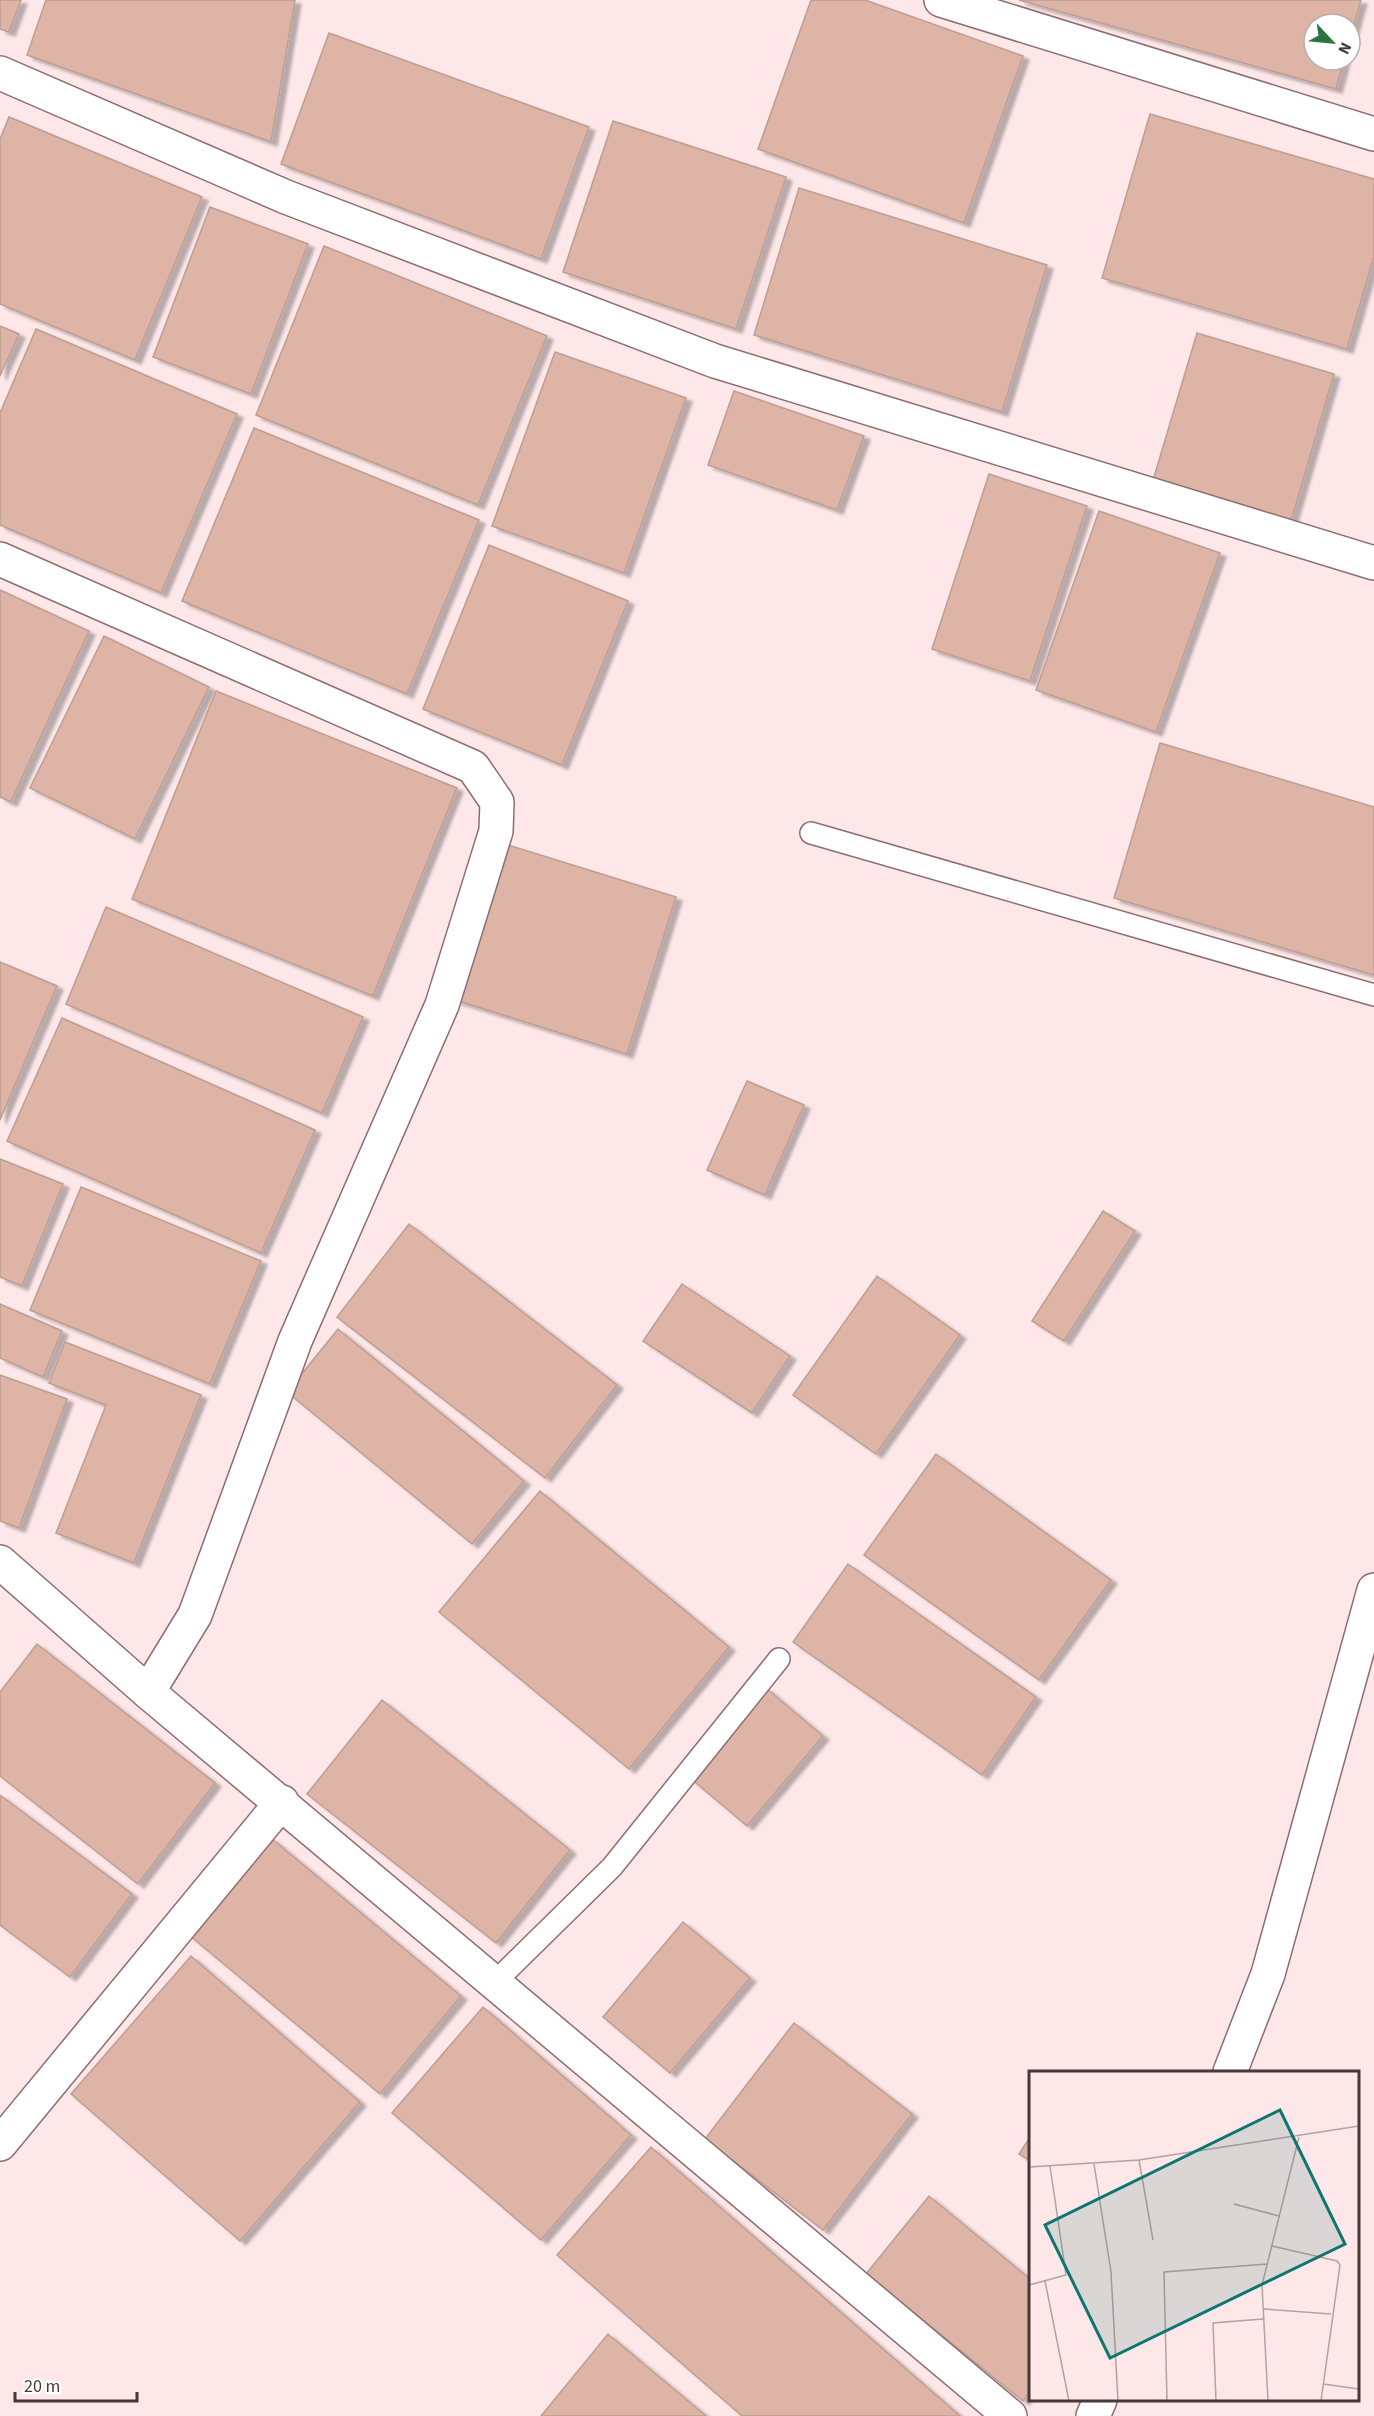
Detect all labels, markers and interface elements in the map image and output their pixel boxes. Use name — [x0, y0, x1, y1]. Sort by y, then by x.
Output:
north arrow — [1302, 12, 1362, 72]
text: N — [1332, 39, 1357, 58]
inset map — [1029, 2071, 1359, 2401]
scale bar — [15, 2365, 136, 2403]
text: 20 m — [24, 2374, 60, 2399]

